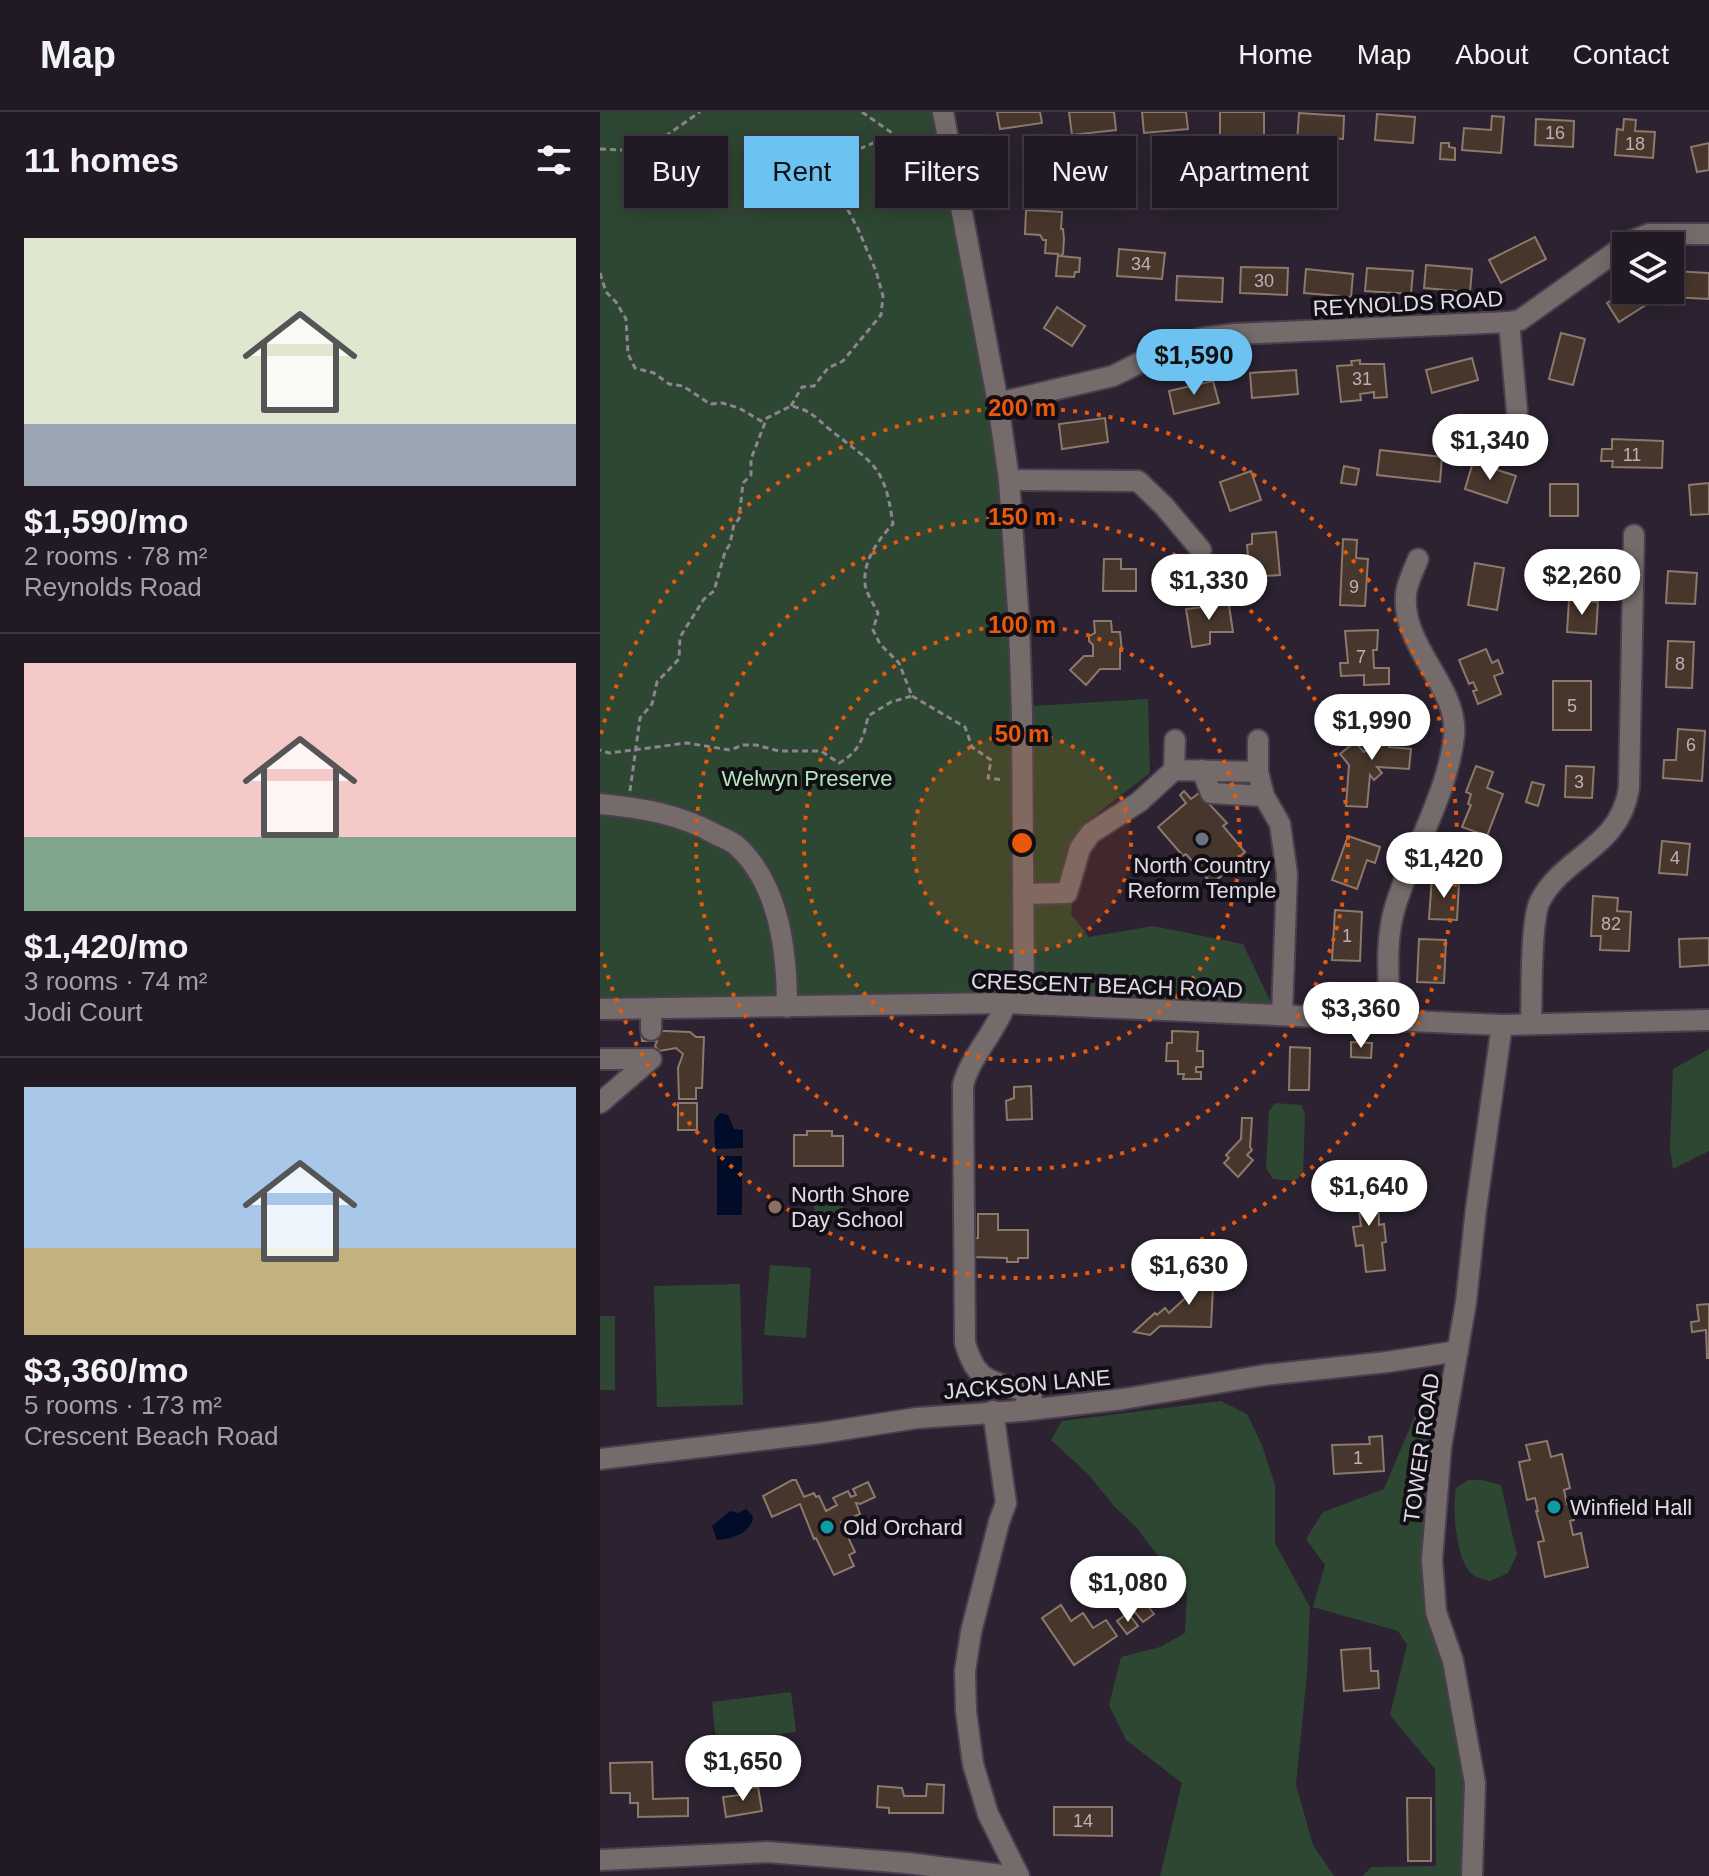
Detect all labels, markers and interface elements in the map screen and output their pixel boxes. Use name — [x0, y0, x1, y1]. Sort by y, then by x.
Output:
text: Map — [40, 34, 116, 76]
text: Home — [1238, 39, 1313, 70]
text: Map — [1357, 39, 1411, 70]
text: About — [1455, 39, 1529, 70]
text: Contact — [1573, 39, 1669, 70]
house number: 16 — [1545, 123, 1565, 143]
house number: 18 — [1625, 134, 1645, 154]
chip: Buy — [624, 136, 728, 208]
chip: Rent — [744, 136, 859, 208]
chip: Filters — [875, 136, 1008, 208]
chip: New — [1024, 136, 1136, 208]
chip: Apartment — [1152, 136, 1337, 208]
icon: filters — [532, 138, 576, 182]
text: 11 homes — [24, 141, 179, 179]
map controls — [1612, 232, 1684, 304]
button: layers — [1612, 232, 1684, 304]
house number: 34 — [1131, 254, 1151, 274]
house number: 30 — [1254, 271, 1274, 291]
street label: REYNOLDS ROAD — [1312, 286, 1504, 321]
icon: home — [228, 290, 372, 434]
pin: $1,590 — [1129, 329, 1259, 397]
text: $1,590 — [1154, 340, 1234, 370]
house number: 31 — [1352, 369, 1372, 389]
text: 200 m — [988, 394, 1056, 421]
pin: $1,340 — [1425, 414, 1555, 482]
text: $1,340 — [1450, 425, 1530, 455]
house number: 11 — [1623, 445, 1641, 465]
text: $1,590/mo — [24, 502, 188, 540]
text: 150 m — [988, 503, 1056, 530]
text: 2 rooms · 78 m² — [24, 541, 208, 571]
pin: $2,260 — [1517, 549, 1647, 617]
pin: $1,330 — [1144, 554, 1274, 622]
text: $2,260 — [1542, 560, 1622, 590]
text: $1,330 — [1169, 565, 1249, 595]
text: Reynolds Road — [24, 572, 202, 602]
house number: 9 — [1349, 577, 1359, 597]
text: 100 m — [988, 611, 1056, 638]
house number: 7 — [1356, 647, 1366, 667]
house number: 8 — [1675, 654, 1685, 674]
pin: $1,990 — [1307, 694, 1437, 762]
house number: 5 — [1567, 696, 1577, 716]
text: $1,990 — [1332, 705, 1412, 735]
icon: home — [228, 715, 372, 859]
text: 50 m — [995, 720, 1049, 747]
house number: 6 — [1686, 735, 1696, 755]
park label: Welwyn Preserve — [722, 766, 892, 791]
house number: 3 — [1574, 772, 1584, 792]
centre of rings — [1008, 829, 1036, 857]
marker: North Country Reform Temple — [1193, 830, 1211, 848]
pin: $1,420 — [1379, 832, 1509, 900]
text: $1,420 — [1404, 843, 1484, 873]
house number: 4 — [1670, 848, 1680, 868]
place label: North Country Reform Temple — [1128, 853, 1276, 903]
house number: 82 — [1601, 914, 1621, 934]
house number: 1 — [1342, 926, 1352, 946]
text: $1,420/mo — [24, 927, 188, 965]
text: 3 rooms · 74 m² — [24, 966, 208, 996]
street label: CRESCENT BEACH ROAD — [971, 968, 1243, 1003]
pin: $3,360 — [1296, 982, 1426, 1050]
text: $3,360 — [1321, 993, 1401, 1023]
text: Jodi Court — [24, 997, 143, 1027]
icon: home — [228, 1139, 372, 1283]
pin: $1,640 — [1304, 1160, 1434, 1228]
text: $1,640 — [1329, 1171, 1409, 1201]
place label: North Shore Day School — [791, 1182, 910, 1232]
marker: North Shore Day School — [766, 1198, 784, 1216]
pin: $1,630 — [1124, 1239, 1254, 1307]
text: $1,630 — [1149, 1250, 1229, 1280]
text: $3,360/mo — [24, 1351, 188, 1389]
street label: JACKSON LANE — [943, 1365, 1112, 1404]
street label: TOWER ROAD — [1399, 1371, 1444, 1525]
text: 5 rooms · 173 m² — [24, 1390, 222, 1420]
text: Crescent Beach Road — [24, 1421, 278, 1451]
house number: 1 — [1353, 1448, 1363, 1468]
place label: Winfield Hall — [1570, 1495, 1692, 1520]
marker: Winfield Hall — [1545, 1498, 1563, 1516]
place label: Old Orchard — [843, 1515, 963, 1540]
marker: Old Orchard — [818, 1518, 836, 1536]
pin: $1,080 — [1063, 1556, 1193, 1624]
text: $1,080 — [1088, 1567, 1168, 1597]
pin: $1,650 — [678, 1735, 808, 1803]
text: $1,650 — [703, 1746, 783, 1776]
house number: 14 — [1073, 1811, 1093, 1831]

